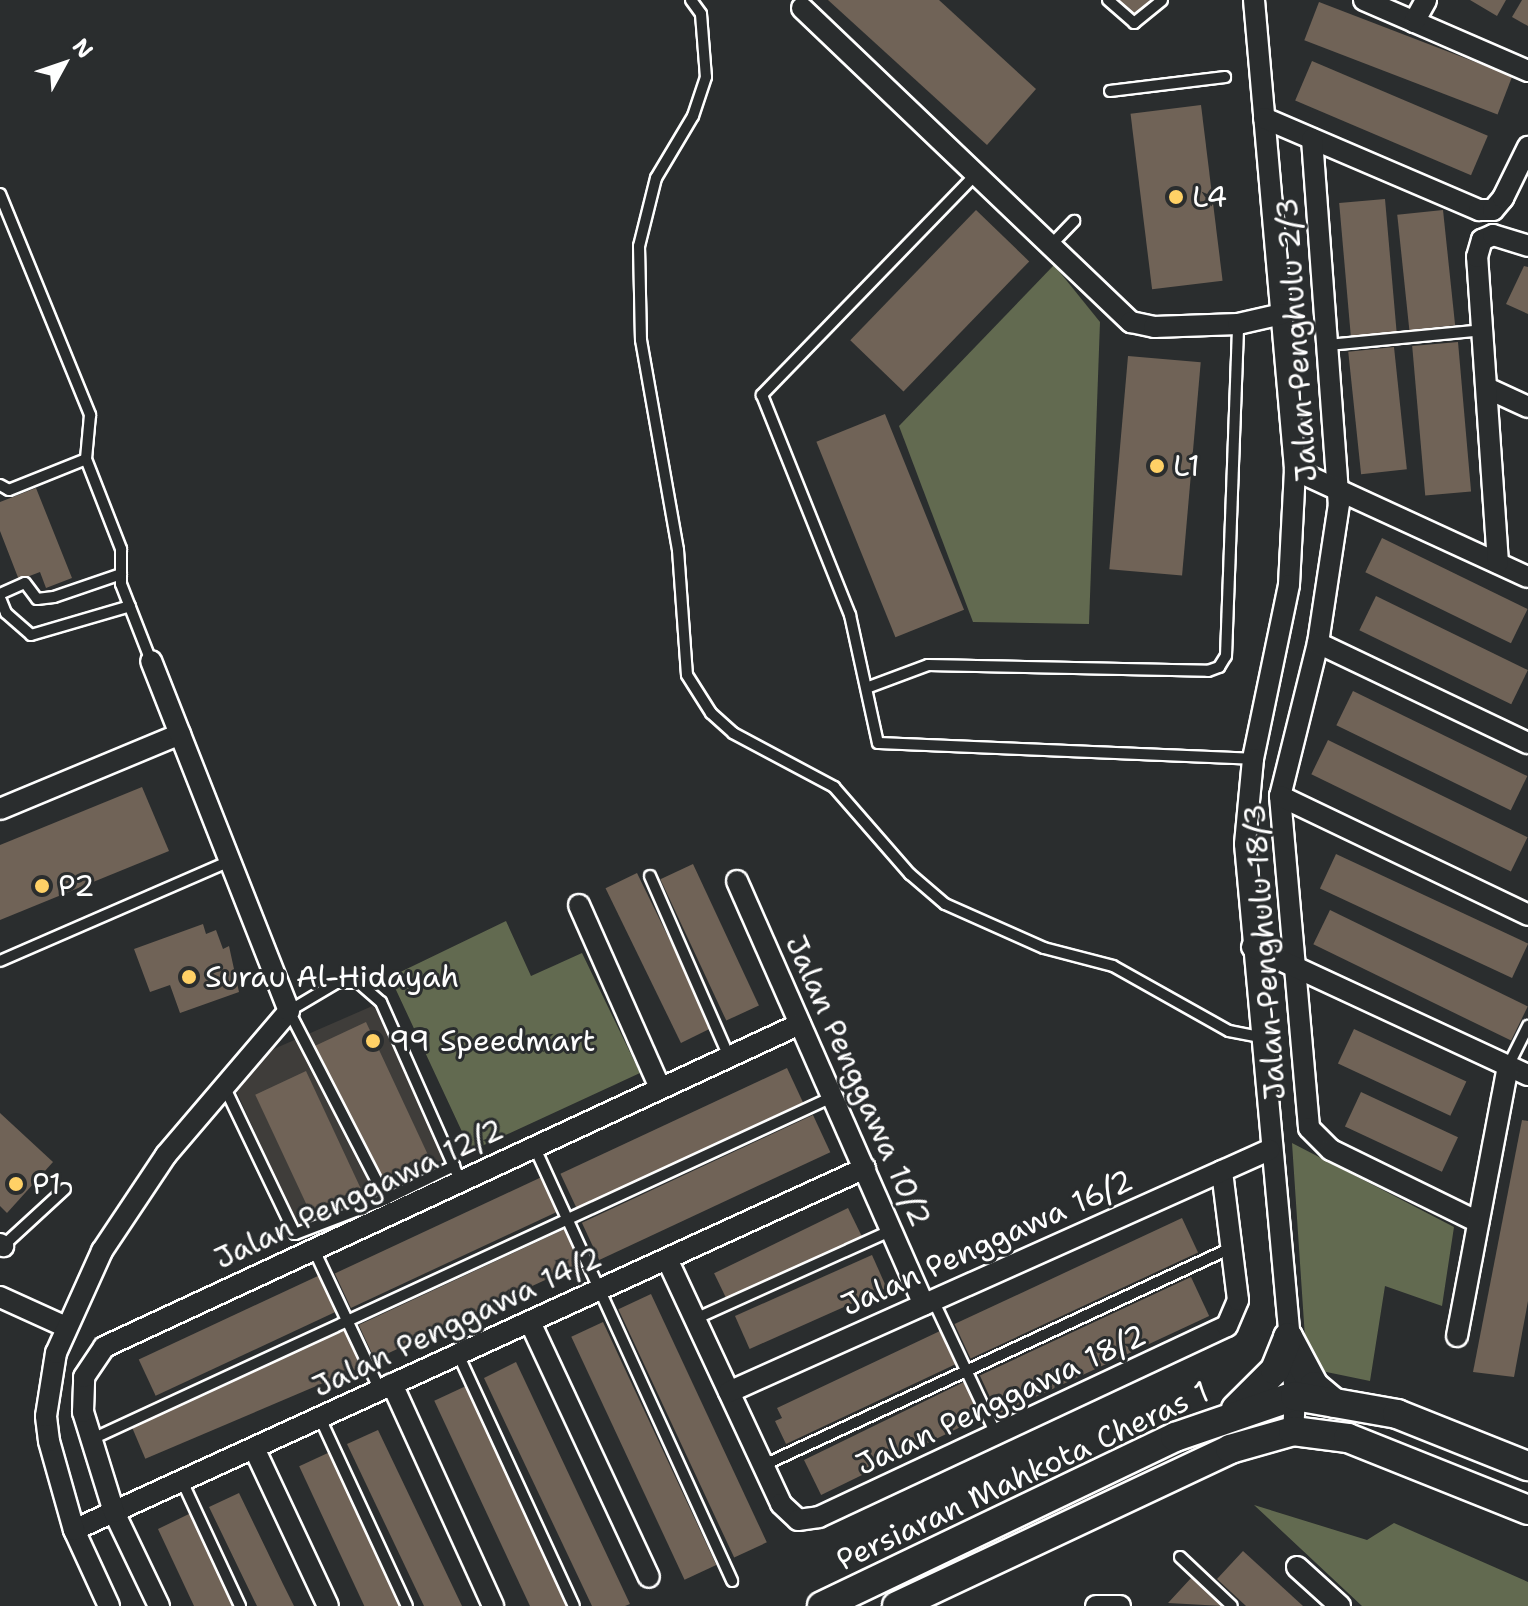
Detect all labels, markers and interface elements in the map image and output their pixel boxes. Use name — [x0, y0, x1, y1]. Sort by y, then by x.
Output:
north arrow — [24, 24, 104, 104]
text: N — [66, 32, 99, 64]
place label: L4 — [1192, 179, 1227, 215]
marker: L4 — [1167, 188, 1185, 206]
street label: Jalan Penghulu 2/3 — [1269, 196, 1325, 484]
place label: L1 — [1173, 448, 1200, 484]
marker: L1 — [1148, 457, 1166, 475]
street label: Jalan Penghulu 18/3 — [1237, 803, 1293, 1101]
place label: P2 — [58, 868, 95, 904]
marker: P2 — [33, 877, 51, 895]
street label: Jalan Penggawa 10/2 — [777, 930, 939, 1232]
place label: Surau Al-Hidayah — [205, 959, 459, 995]
marker: Surau Al-Hidayah — [180, 968, 198, 986]
place label: 99 Speedmart — [389, 1023, 596, 1059]
marker: 99 Speedmart — [364, 1032, 382, 1050]
street label: Jalan Penggawa 12/2 — [209, 1111, 509, 1277]
street label: Jalan Penggawa 16/2 — [836, 1162, 1138, 1324]
place label: P1 — [32, 1166, 61, 1202]
marker: P1 — [7, 1175, 25, 1193]
street label: Jalan Penggawa 14/2 — [307, 1239, 607, 1405]
street label: Jalan Penggawa 18/2 — [850, 1317, 1152, 1483]
street label: Persiaran Mahkota Cheras 1 — [831, 1374, 1215, 1578]

